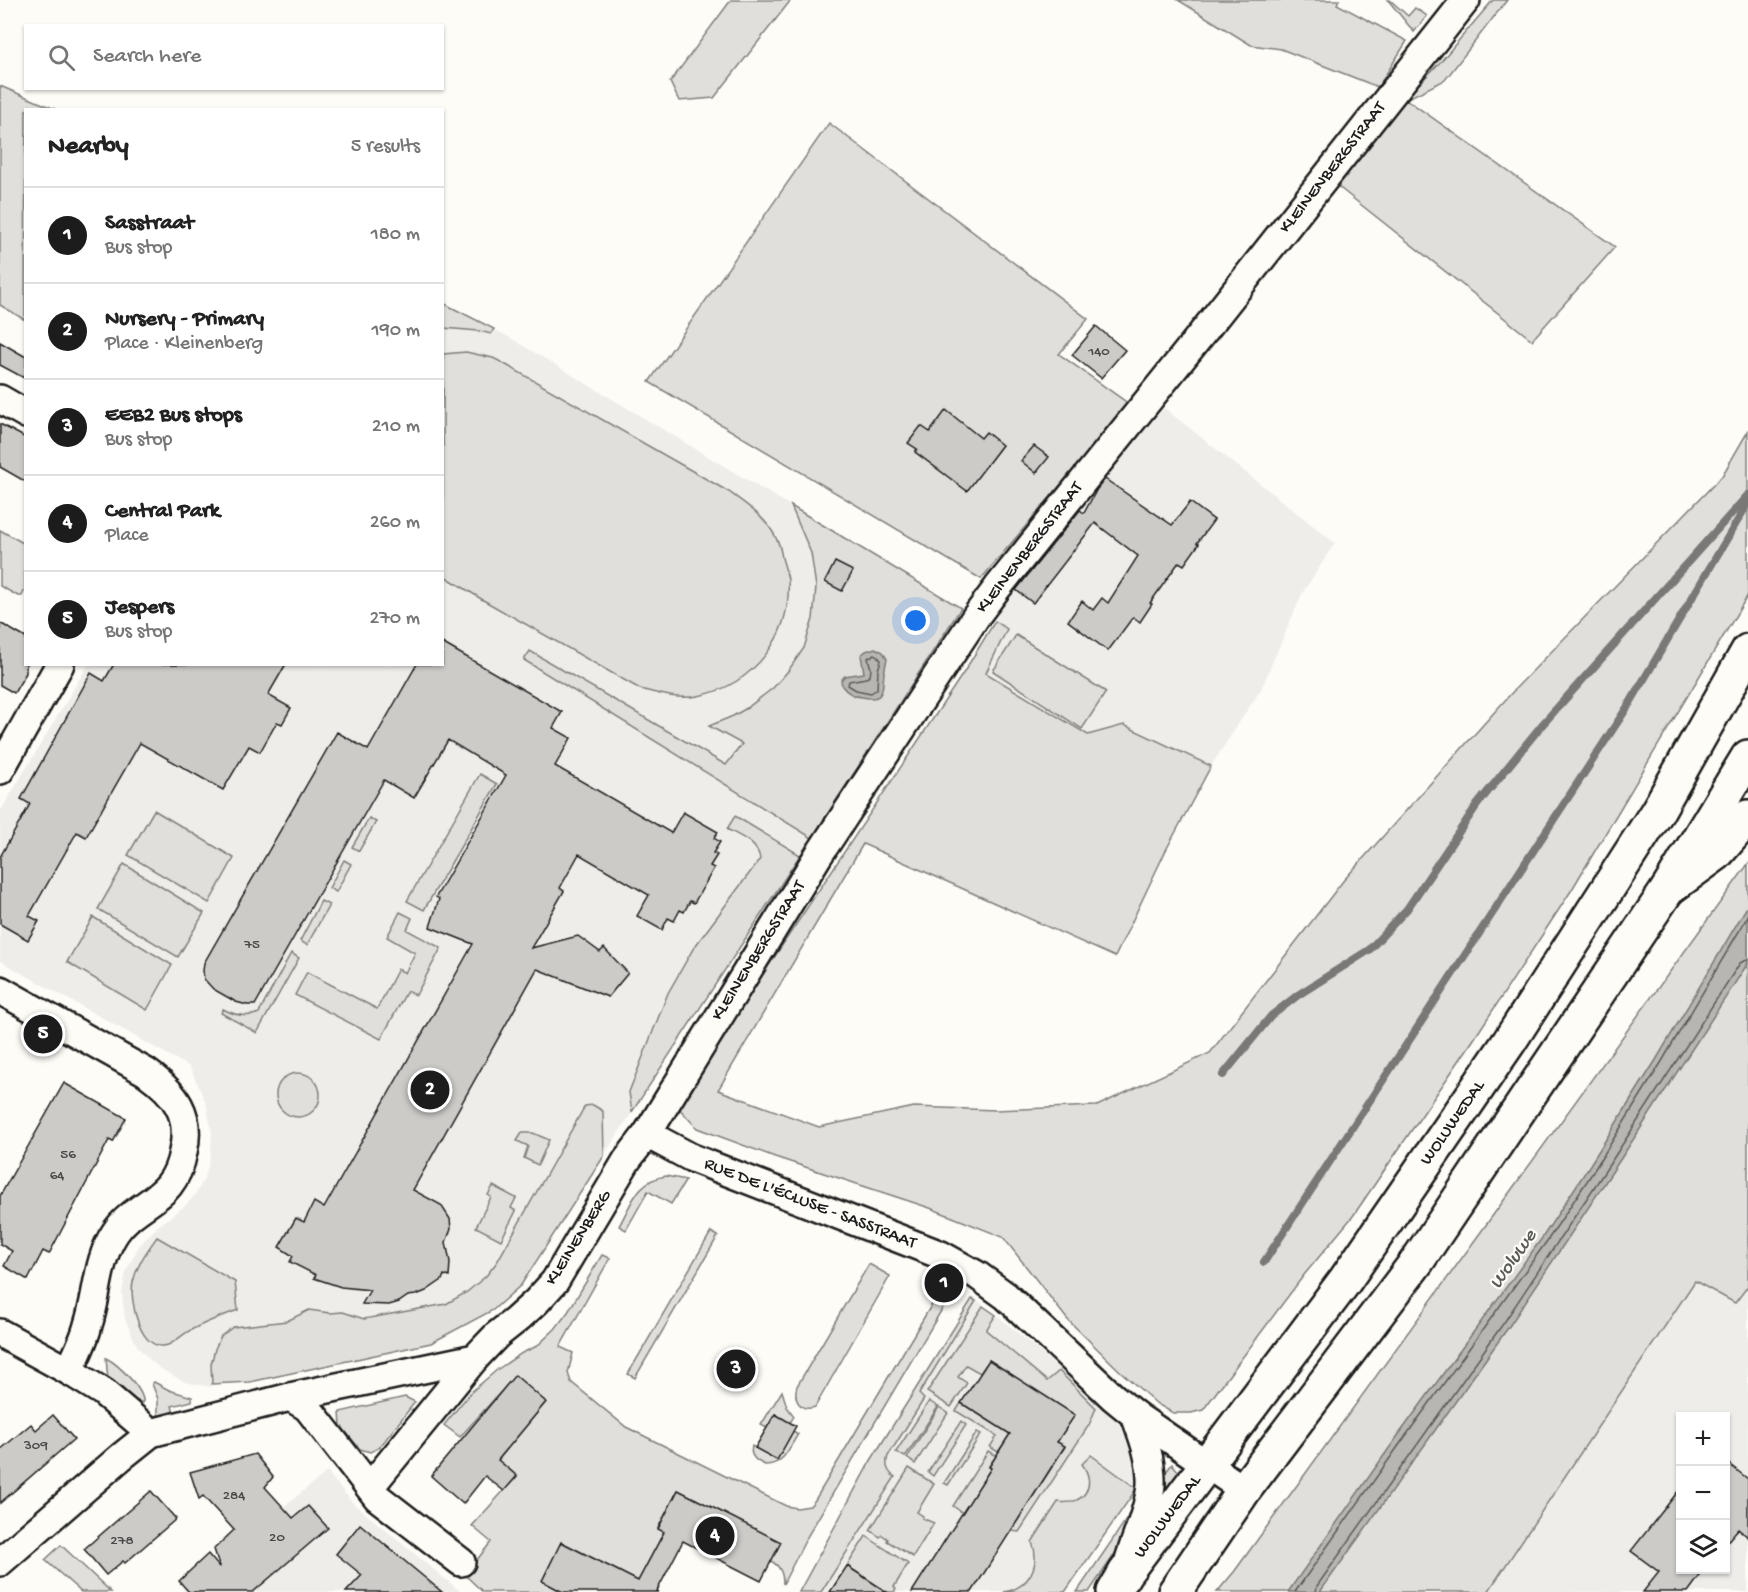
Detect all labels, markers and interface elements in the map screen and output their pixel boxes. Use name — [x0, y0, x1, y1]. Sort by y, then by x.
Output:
search box — [24, 24, 444, 90]
icon: search — [45, 41, 78, 74]
text: Search here — [93, 44, 201, 70]
street label: KLEINENBERGSTRAAT — [1275, 97, 1391, 238]
text: Nearby — [48, 132, 129, 163]
text: 5 results — [351, 136, 420, 159]
text: Sasstraat — [105, 211, 194, 237]
text: 1 — [63, 224, 72, 247]
text: 180 m — [371, 224, 420, 247]
text: Bus stop — [105, 237, 172, 260]
text: Nursery - Primary — [105, 307, 264, 333]
text: 2 — [63, 320, 72, 343]
text: 190 m — [372, 320, 420, 343]
text: Place · Kleinenberg — [105, 333, 263, 356]
house number: 140 — [1087, 343, 1110, 361]
text: EEB2 Bus stops — [105, 403, 242, 429]
text: 3 — [62, 416, 73, 439]
text: 210 m — [372, 416, 420, 439]
text: Bus stop — [105, 429, 172, 452]
street label: KLEINENBERGSTRAAT — [972, 477, 1088, 618]
text: Central Park — [105, 499, 220, 525]
text: 4 — [63, 512, 72, 535]
text: 260 m — [370, 512, 420, 535]
text: Place — [105, 525, 149, 548]
text: Jespers — [105, 595, 174, 621]
your location — [901, 606, 930, 635]
text: 5 — [62, 608, 73, 631]
text: 270 m — [370, 608, 420, 631]
text: Bus stop — [105, 621, 172, 644]
street label: KLEINENBERGSTRAAT — [707, 876, 811, 1025]
house number: 75 — [243, 936, 260, 954]
pin: 5 — [24, 1012, 63, 1056]
pin: 2 — [410, 1068, 450, 1112]
street label: WOLUWEDAL — [1416, 1075, 1491, 1169]
house number: 56 — [60, 1146, 76, 1164]
street label: RUE DE L'ÉCLUSE - SASSTRAAT — [701, 1154, 920, 1255]
house number: 64 — [50, 1167, 64, 1185]
street label: KLEINENBERG — [541, 1186, 617, 1289]
water label: Woluwe — [1485, 1225, 1543, 1294]
pin: 1 — [924, 1260, 964, 1306]
pin: 3 — [716, 1346, 756, 1392]
map controls — [1676, 1412, 1730, 1574]
button: + — [1676, 1412, 1730, 1466]
house number: 309 — [23, 1437, 48, 1455]
button: − — [1676, 1466, 1730, 1520]
street label: WOLUWEDAL — [1130, 1470, 1207, 1563]
house number: 284 — [223, 1487, 245, 1505]
pin: 4 — [696, 1514, 734, 1558]
button: layers — [1676, 1520, 1730, 1574]
house number: 20 — [269, 1529, 285, 1547]
house number: 278 — [110, 1532, 134, 1550]

